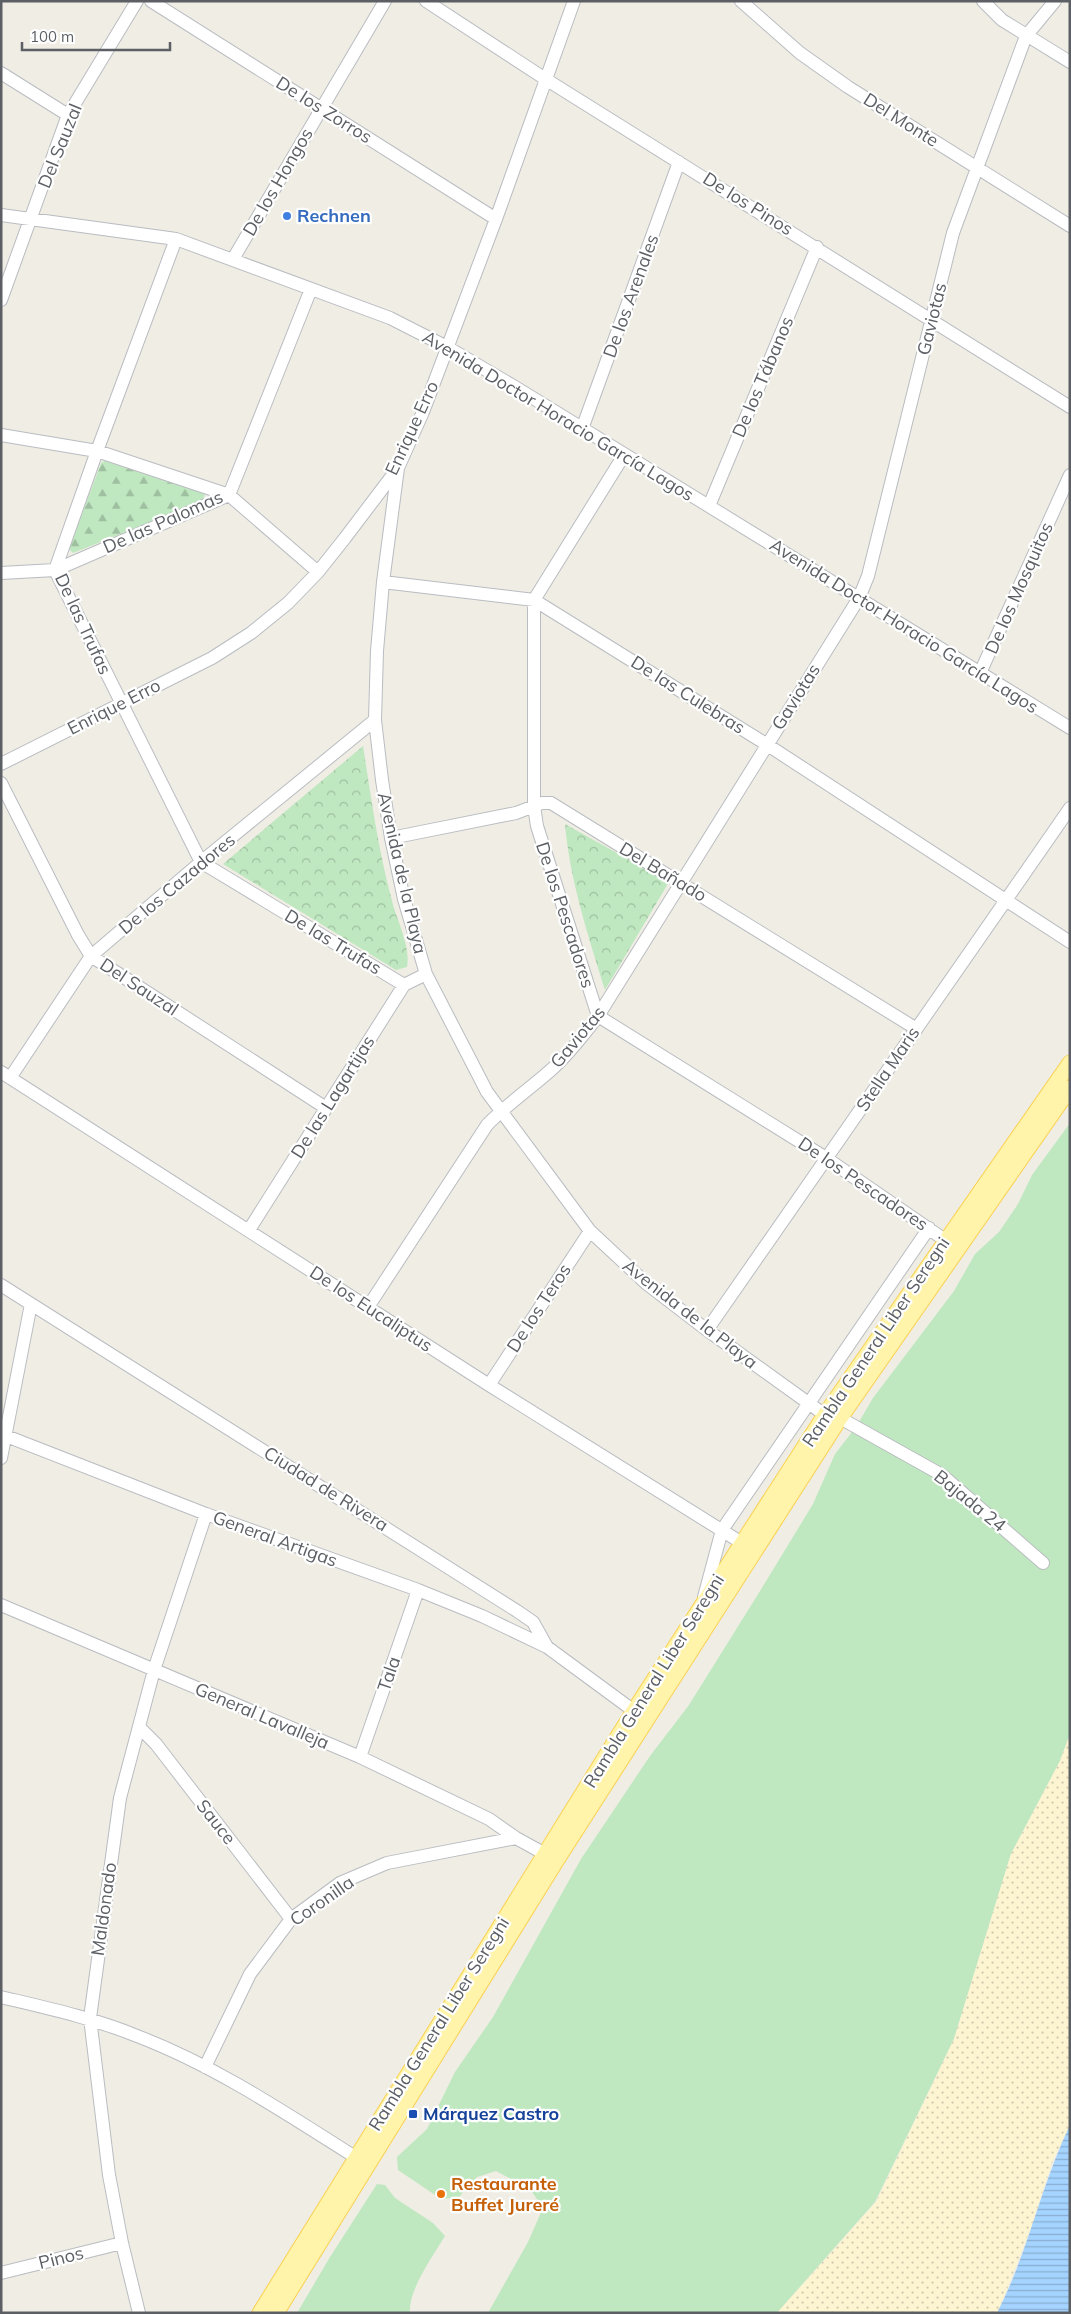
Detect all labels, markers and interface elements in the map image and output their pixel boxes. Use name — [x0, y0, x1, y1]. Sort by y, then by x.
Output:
scale bar — [22, 20, 170, 52]
text: 100 m — [30, 27, 74, 46]
street label: De los Zorros — [272, 71, 377, 148]
street label: Del Monte — [859, 87, 943, 152]
street label: Del Sauzal — [32, 100, 87, 191]
street label: De los Hongos — [237, 124, 318, 240]
street label: De los Pinos — [699, 167, 798, 240]
place label: Rechnen — [297, 204, 371, 227]
marker: Rechnen — [281, 210, 293, 222]
street label: De los Arenales — [598, 231, 664, 361]
street label: Gaviotas — [911, 280, 952, 358]
street label: De los Tábanos — [727, 313, 798, 441]
street label: Avenida Doctor Horacio García Lagos — [418, 325, 698, 506]
street label: Enrique Erro — [380, 377, 443, 479]
street label: De las Palomas — [99, 485, 226, 558]
street label: De los Mosquitos — [979, 518, 1058, 657]
street label: Avenida Doctor Horacio García Lagos — [766, 533, 1043, 718]
street label: De las Trufas — [50, 570, 117, 678]
street label: De las Culebras — [627, 650, 750, 739]
street label: Gaviotas — [766, 659, 825, 734]
street label: Enrique Erro — [63, 673, 164, 740]
street label: Avenida de la Playa — [373, 790, 432, 956]
street label: De los Cazadores — [114, 828, 240, 939]
street label: Del Bañado — [615, 837, 711, 907]
street label: De los Pescadores — [531, 839, 600, 991]
street label: De las Trufas — [281, 904, 386, 979]
street label: Del Sauzal — [96, 953, 183, 1020]
street label: Gaviotas — [545, 1001, 610, 1072]
street label: Stella Maris — [851, 1022, 924, 1115]
street label: De las Lagartijas — [286, 1031, 380, 1162]
street label: De los Pescadores — [794, 1132, 933, 1236]
street label: Rambla General Liber Seregni — [797, 1233, 954, 1451]
street label: Avenida de la Playa — [618, 1254, 762, 1373]
street label: De los Teros — [501, 1259, 576, 1356]
street label: De los Eucaliptus — [306, 1260, 437, 1357]
street label: Ciudad de Rivera — [260, 1441, 393, 1536]
street label: Bajada 24 — [930, 1465, 1011, 1537]
street label: General Artigas — [210, 1505, 341, 1572]
street label: Rambla General Liber Seregni — [578, 1570, 729, 1792]
street label: Tala — [372, 1653, 405, 1694]
street label: General Lavalleja — [192, 1677, 333, 1754]
street label: Sauce — [192, 1795, 241, 1849]
street label: Maldonado — [86, 1861, 121, 1957]
street label: Coronilla — [285, 1870, 358, 1931]
street label: Rambla General Liber Seregni — [363, 1913, 514, 2135]
place label: Márquez Castro — [423, 2102, 559, 2125]
marker: Márquez Castro — [407, 2108, 419, 2120]
place label: Restaurante Buffet Jureré — [451, 2172, 559, 2216]
marker: Restaurante Buffet Jureré — [435, 2188, 447, 2200]
street label: Pinos — [36, 2241, 86, 2274]

